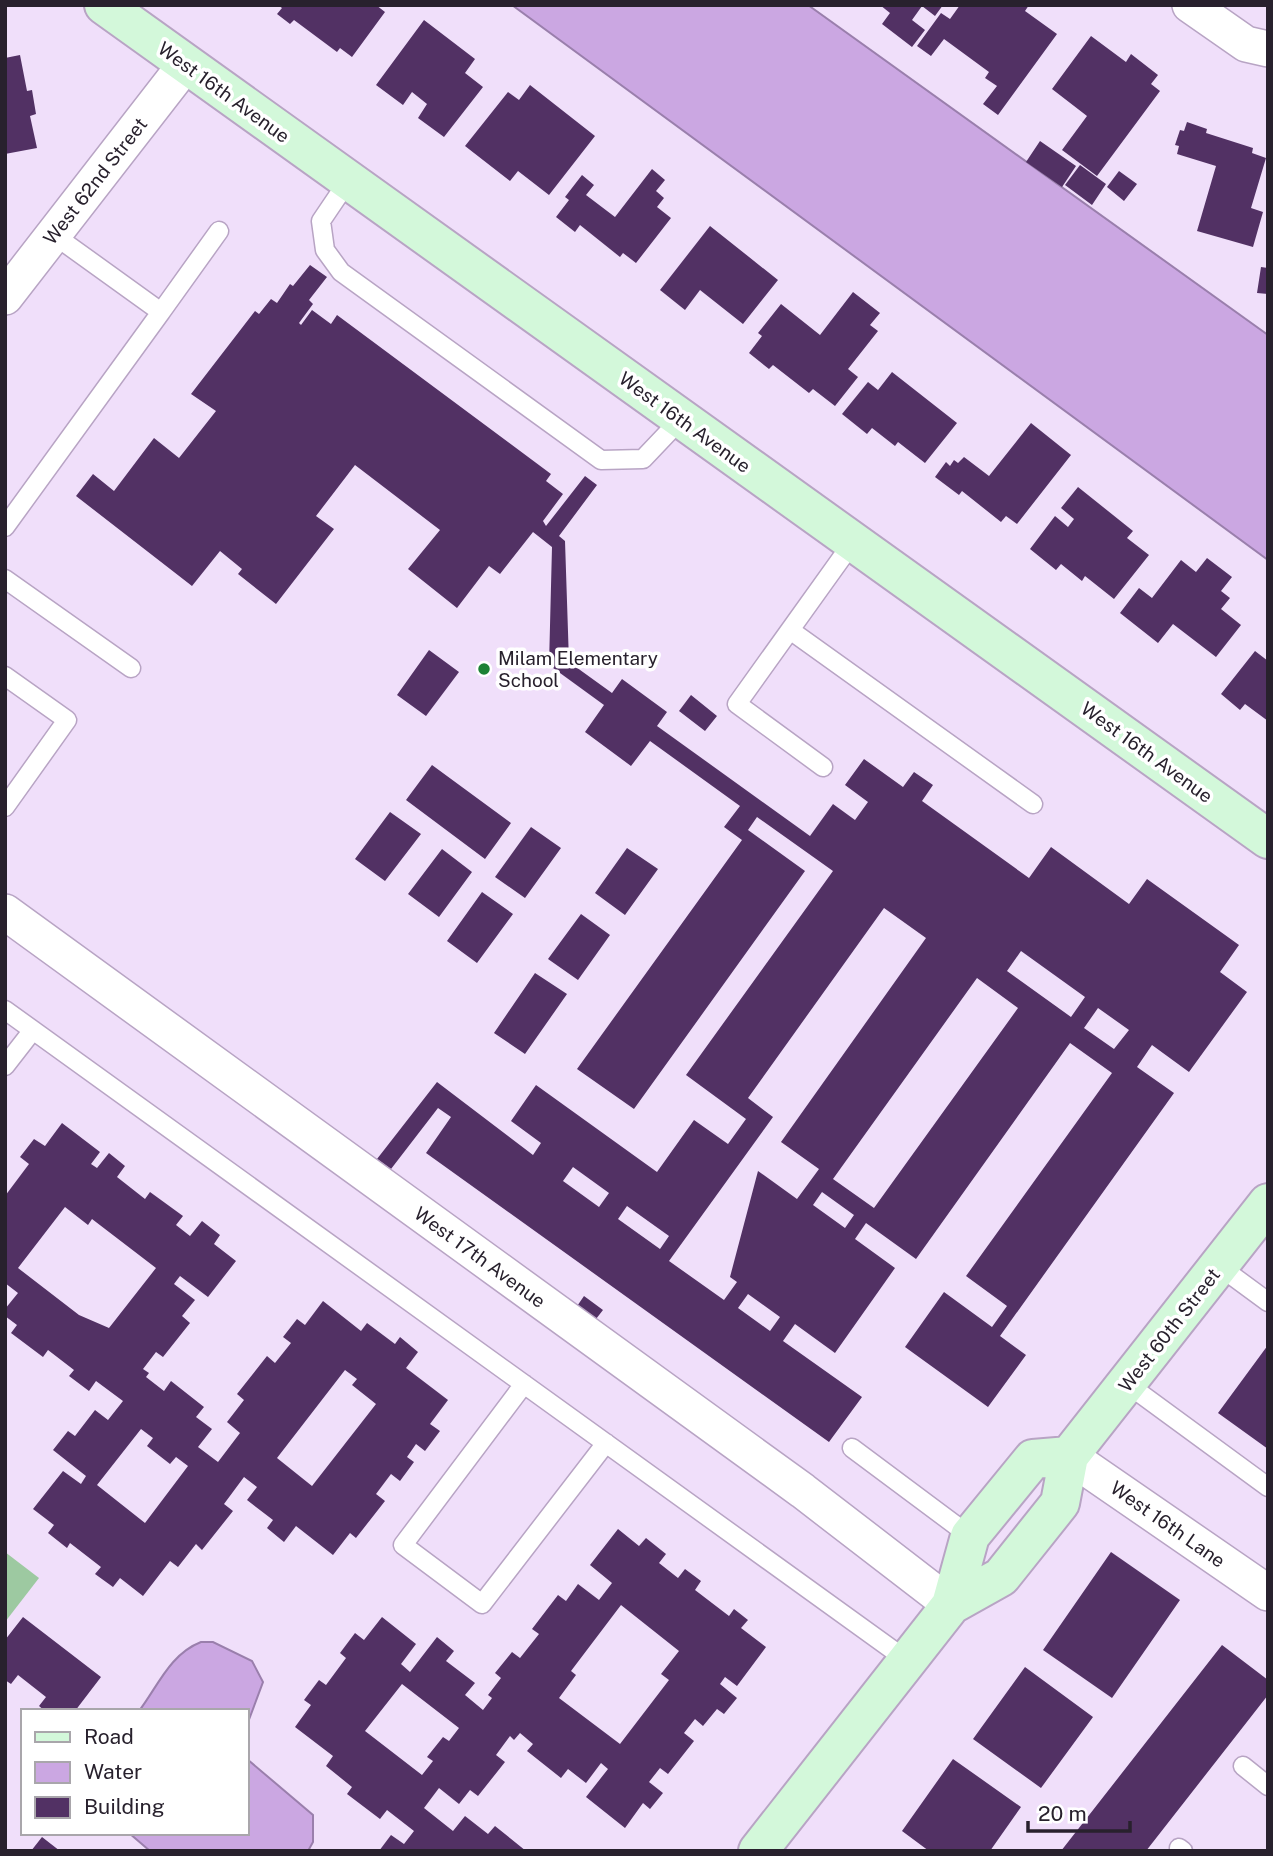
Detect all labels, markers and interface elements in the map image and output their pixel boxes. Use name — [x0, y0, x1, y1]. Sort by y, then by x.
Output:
street label: West 16th Avenue — [154, 37, 294, 147]
street label: West 62nd Street — [39, 113, 151, 249]
street label: West 16th Avenue — [615, 367, 755, 477]
place label: Milam Elementary School — [498, 647, 658, 691]
marker: Milam Elementary School — [476, 661, 492, 677]
street label: West 16th Avenue — [1077, 697, 1217, 807]
street label: West 17th Avenue — [410, 1202, 550, 1312]
street label: West 60th Street — [1114, 1264, 1224, 1396]
street label: West 16th Lane — [1106, 1476, 1230, 1572]
legend — [21, 1709, 248, 1835]
text: Road — [84, 1724, 134, 1749]
text: Water — [84, 1759, 142, 1784]
scale bar — [1028, 1790, 1130, 1834]
text: Building — [84, 1794, 165, 1819]
text: 20 m — [1038, 1801, 1087, 1826]

